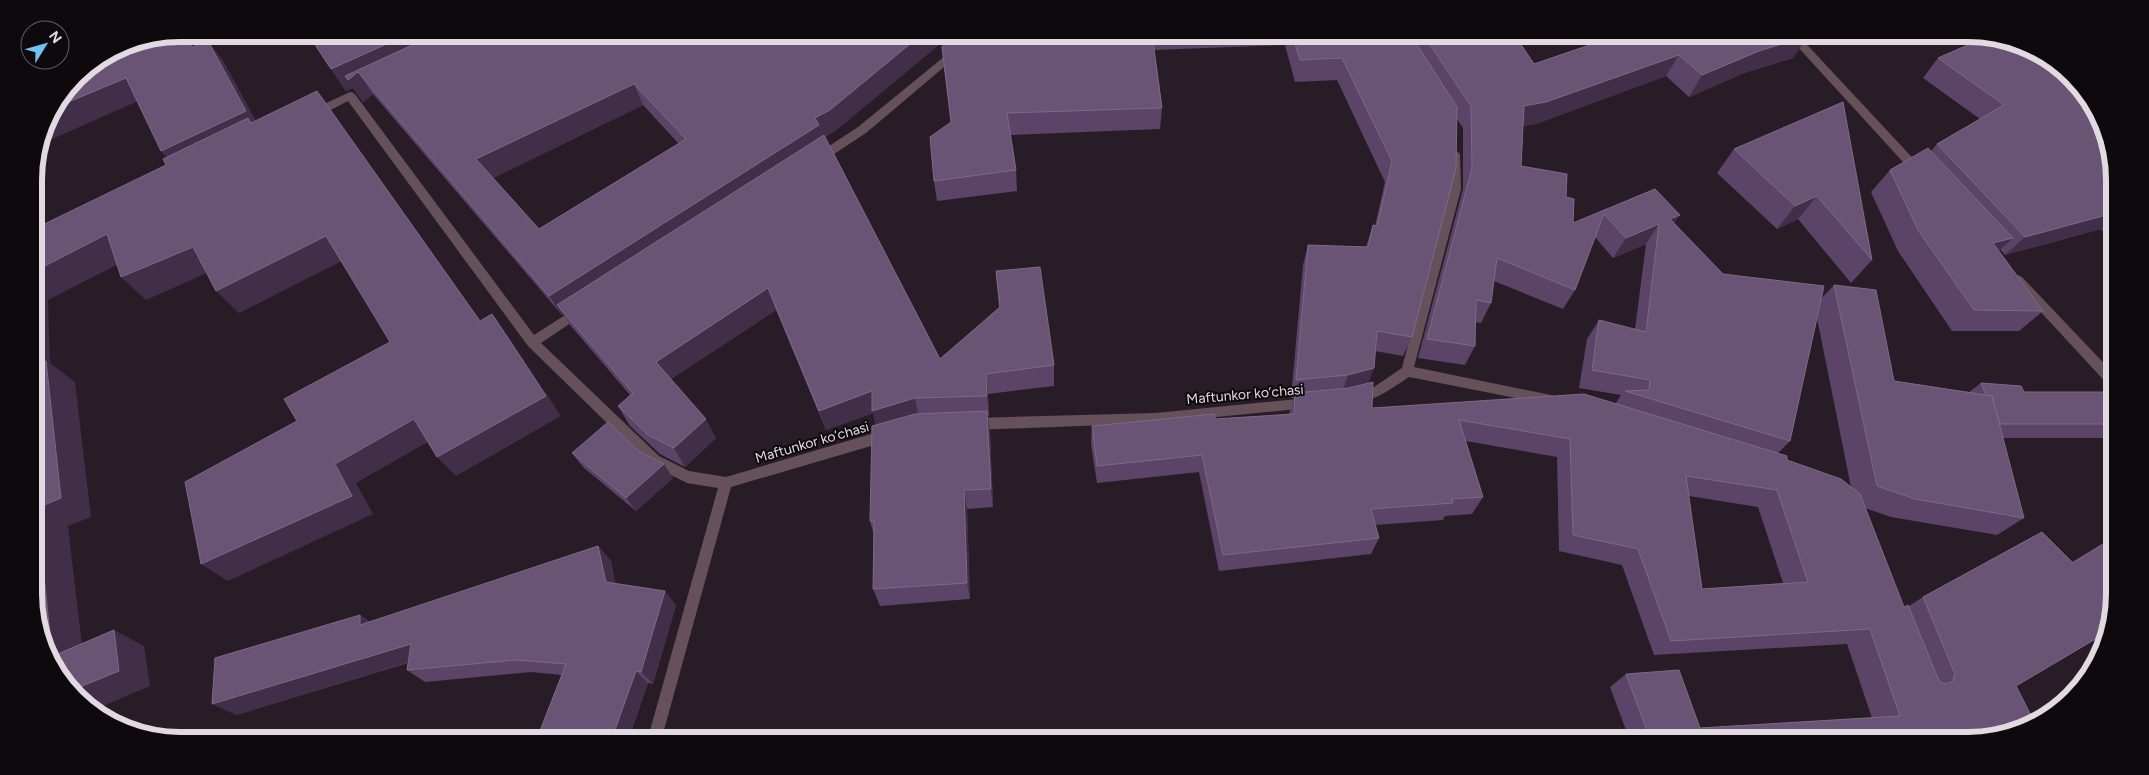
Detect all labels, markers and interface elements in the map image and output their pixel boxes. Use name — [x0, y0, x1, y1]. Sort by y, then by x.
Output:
north arrow — [20, 20, 70, 70]
text: N — [45, 28, 65, 47]
street label: Maftunkor ko’chasi — [1186, 381, 1304, 408]
street label: Maftunkor ko’chasi — [753, 418, 871, 467]

